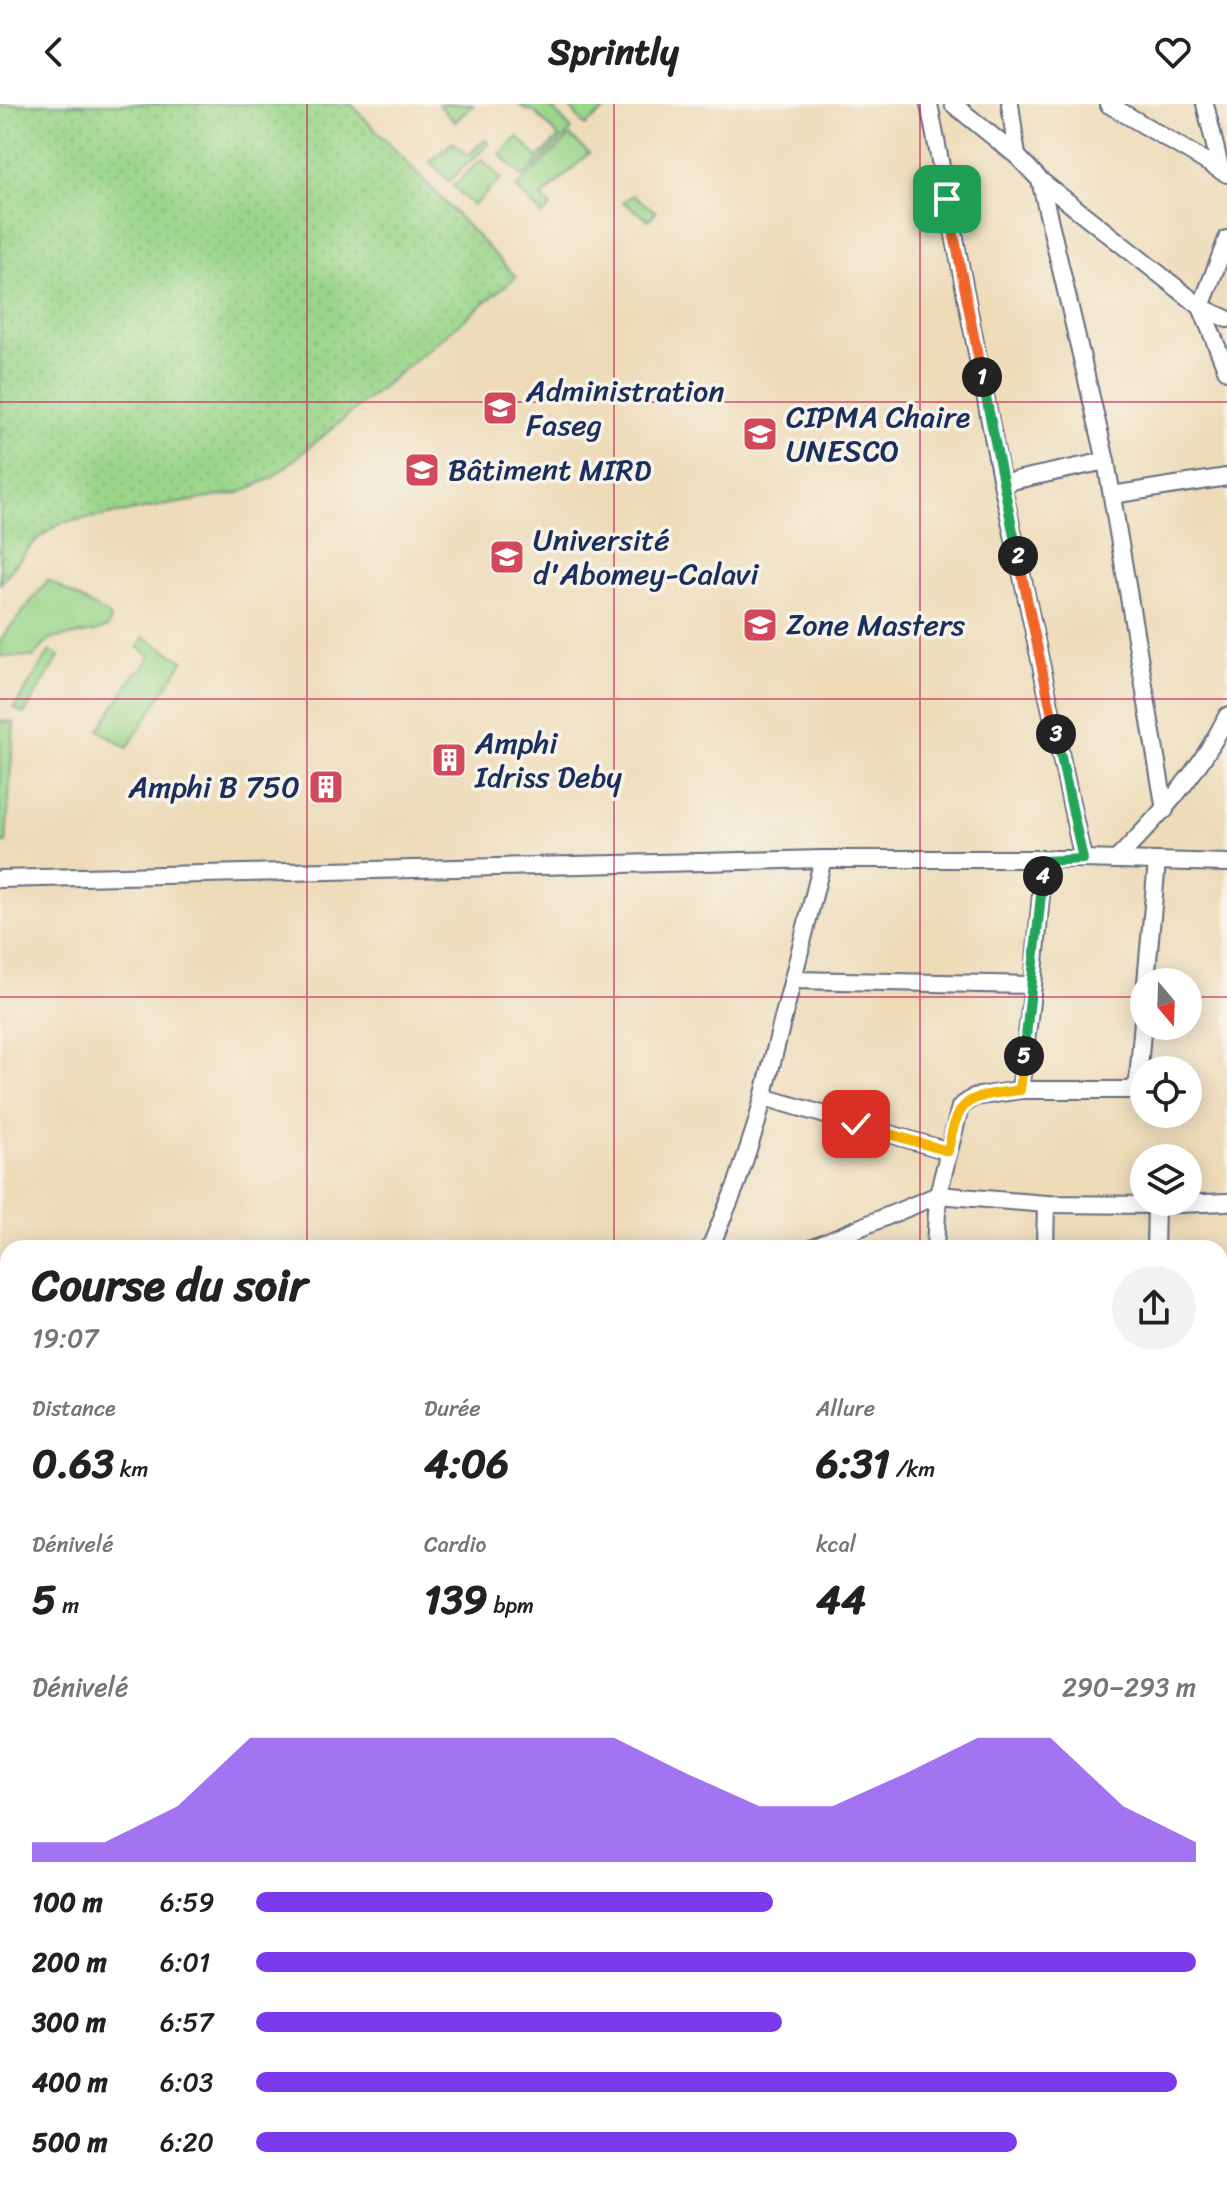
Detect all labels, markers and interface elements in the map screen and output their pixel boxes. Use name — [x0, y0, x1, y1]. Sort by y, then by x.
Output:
text: Sprintly — [548, 20, 679, 84]
icon: back — [32, 30, 76, 74]
icon: heart — [1151, 30, 1195, 74]
pin — [913, 165, 981, 233]
icon: arrive — [925, 177, 969, 221]
pin: 1 — [962, 357, 1002, 397]
text: 1 — [977, 357, 987, 396]
place label: Administration Faseg — [525, 364, 724, 452]
school or university icon: Administration Faseg — [481, 389, 519, 427]
place label: CIPMA Chaire UNESCO — [786, 390, 970, 478]
school or university icon: CIPMA Chaire UNESCO — [741, 415, 779, 453]
place label: Bâtiment MIRD — [448, 443, 652, 497]
school or university icon: Bâtiment MIRD — [403, 451, 441, 489]
place label: Université d'Abomey-Calavi — [533, 513, 760, 601]
pin: 2 — [998, 536, 1038, 576]
text: 2 — [1012, 536, 1024, 575]
school or university icon: Université d'Abomey-Calavi — [488, 538, 526, 576]
place label: Zone Masters — [786, 598, 965, 652]
school or university icon: Zone Masters — [741, 606, 779, 644]
pin: 3 — [1036, 714, 1076, 754]
text: 3 — [1050, 714, 1062, 753]
place label: Amphi Idriss Deby — [474, 716, 623, 804]
building icon: Amphi Idriss Deby — [430, 741, 468, 779]
place label: Amphi B 750 — [127, 760, 300, 814]
building icon: Amphi B 750 — [307, 768, 345, 806]
pin: 4 — [1023, 856, 1063, 896]
text: 4 — [1036, 856, 1050, 895]
north arrow — [1130, 968, 1202, 1040]
map controls — [1130, 968, 1202, 1216]
pin: 5 — [1004, 1036, 1044, 1076]
text: 5 — [1017, 1036, 1031, 1075]
button: locate — [1130, 1056, 1202, 1128]
pin — [822, 1090, 890, 1158]
icon: check — [834, 1102, 878, 1146]
button: layers — [1130, 1144, 1202, 1216]
text: Course du soir — [32, 1246, 307, 1324]
button: share — [1112, 1266, 1196, 1350]
text: 19:07 — [32, 1315, 98, 1361]
text: Distance — [32, 1389, 116, 1428]
text: Durée — [424, 1389, 481, 1428]
text: Allure — [816, 1389, 875, 1428]
text: 0.63 — [32, 1428, 114, 1499]
text: 4:06 — [424, 1428, 509, 1499]
text: 6:31 — [816, 1428, 890, 1499]
text: km — [114, 1450, 148, 1489]
text: /km — [890, 1450, 935, 1489]
text: Dénivelé — [32, 1525, 114, 1564]
text: Cardio — [424, 1525, 486, 1564]
text: kcal — [816, 1525, 856, 1564]
text: 5 — [32, 1564, 56, 1635]
text: 139 — [424, 1564, 488, 1635]
text: 44 — [816, 1564, 866, 1635]
text: m — [56, 1586, 79, 1625]
text: bpm — [488, 1586, 534, 1625]
text: Dénivelé — [32, 1664, 128, 1710]
text: 290–293 m — [1062, 1664, 1196, 1710]
text: 100 m — [32, 1879, 103, 1925]
text: 6:59 — [160, 1879, 214, 1925]
text: 200 m — [32, 1939, 107, 1985]
text: 6:01 — [160, 1939, 210, 1985]
text: 300 m — [32, 1999, 106, 2045]
text: 6:57 — [160, 1999, 213, 2045]
text: 400 m — [32, 2059, 108, 2105]
text: 6:03 — [160, 2059, 213, 2105]
text: 500 m — [32, 2119, 107, 2165]
text: 6:20 — [160, 2119, 214, 2165]

